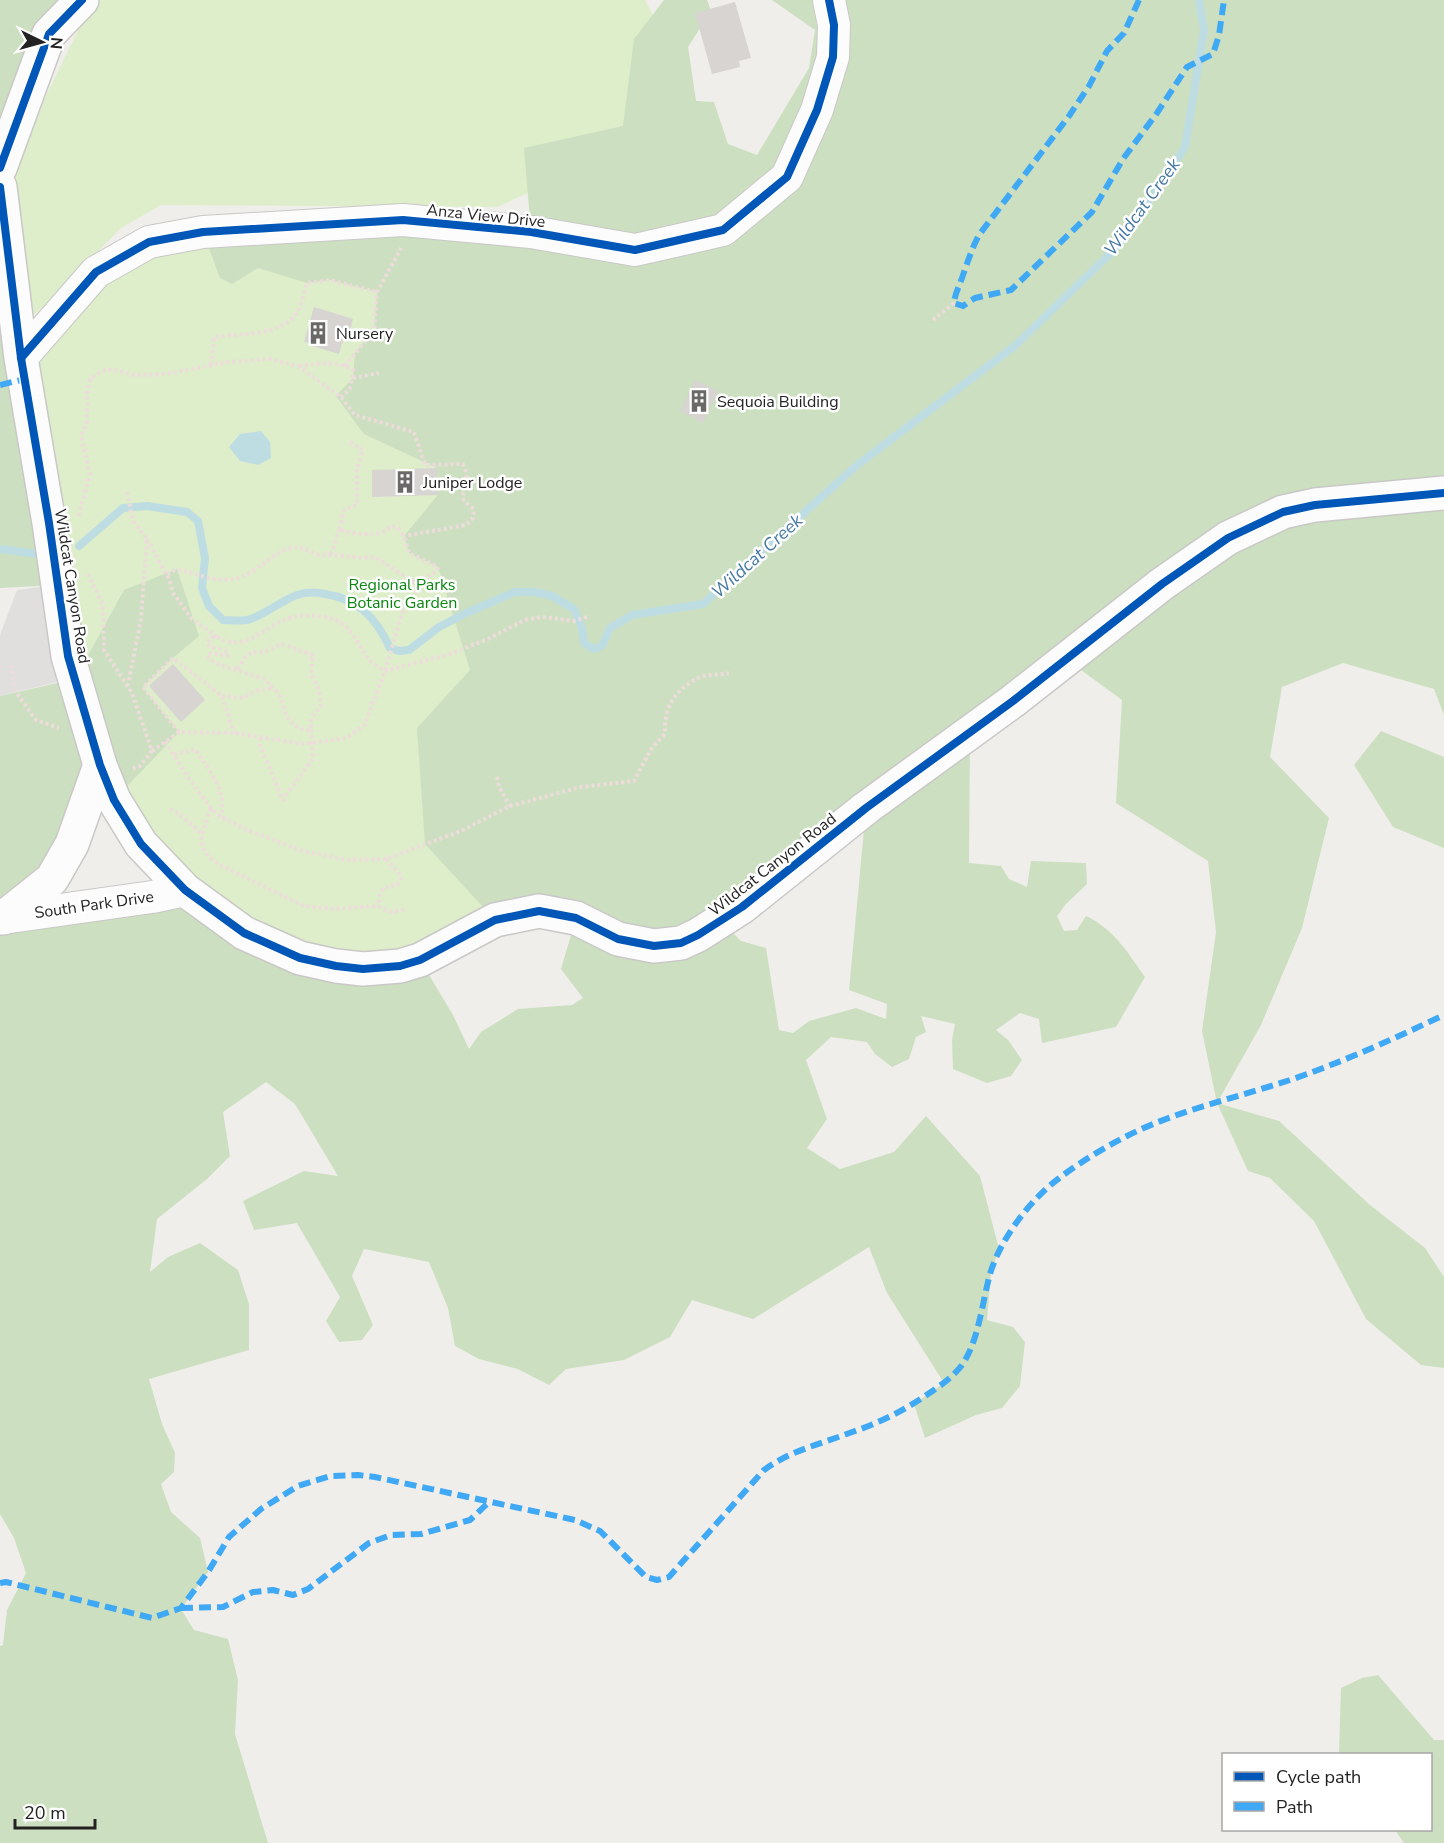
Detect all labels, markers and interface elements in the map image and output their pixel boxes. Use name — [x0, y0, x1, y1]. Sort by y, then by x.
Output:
north arrow — [12, 12, 72, 72]
text: N — [44, 36, 67, 50]
water label: Wildcat Creek — [1098, 153, 1186, 261]
street label: Anza View Drive — [425, 199, 546, 233]
building icon: Nursery — [305, 320, 331, 346]
place label: Nursery — [336, 323, 394, 345]
building icon: Sequoia Building — [686, 388, 712, 414]
place label: Sequoia Building — [717, 391, 839, 413]
building icon: Juniper Lodge — [392, 469, 418, 495]
place label: Juniper Lodge — [422, 472, 522, 494]
street label: Wildcat Canyon Road — [49, 507, 95, 665]
water label: Wildcat Creek — [706, 508, 809, 603]
park label: Regional Parks Botanic Garden — [347, 574, 457, 614]
street label: Wildcat Canyon Road — [704, 808, 841, 922]
street label: South Park Drive — [33, 886, 155, 924]
legend — [1222, 1753, 1432, 1831]
text: Cycle path — [1276, 1765, 1361, 1789]
scale bar — [15, 1792, 94, 1830]
text: Path — [1276, 1795, 1313, 1819]
text: 20 m — [24, 1801, 66, 1825]

